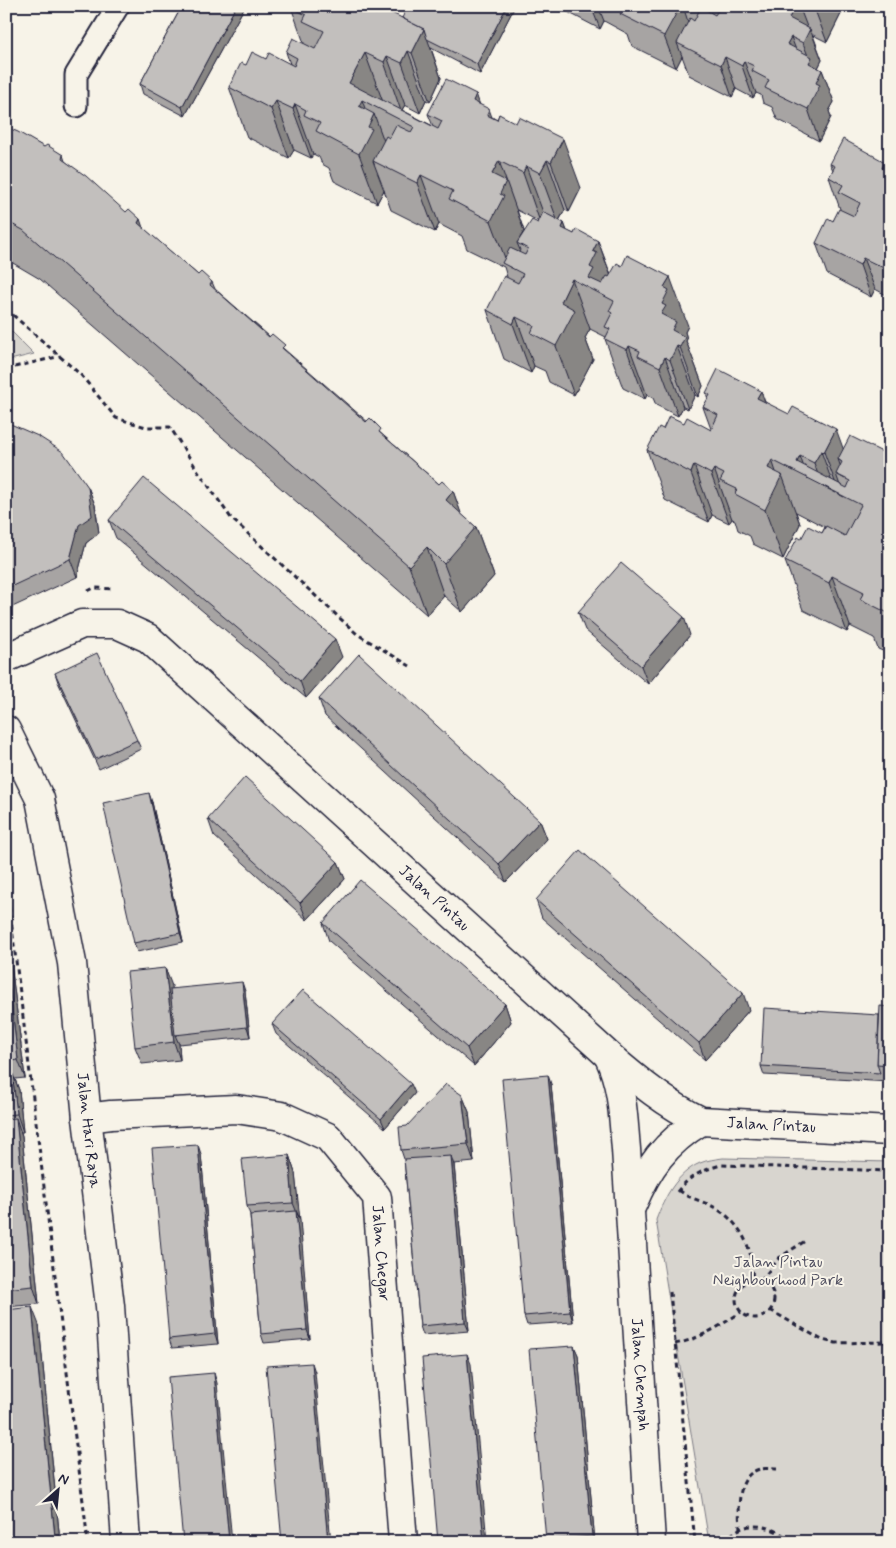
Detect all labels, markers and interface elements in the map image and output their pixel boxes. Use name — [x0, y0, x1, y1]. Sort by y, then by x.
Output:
street label: Jalan Pintau — [394, 860, 475, 936]
street label: Jalan Hari Raya — [72, 1071, 106, 1190]
street label: Jalan Pintau — [726, 1112, 816, 1138]
street label: Jalan Chegar — [367, 1204, 395, 1302]
park label: Jalan Pintau Neighbourhood Park — [713, 1252, 843, 1291]
street label: Jalan Chempah — [626, 1317, 654, 1432]
north arrow — [32, 1466, 82, 1516]
text: N — [55, 1469, 72, 1489]

